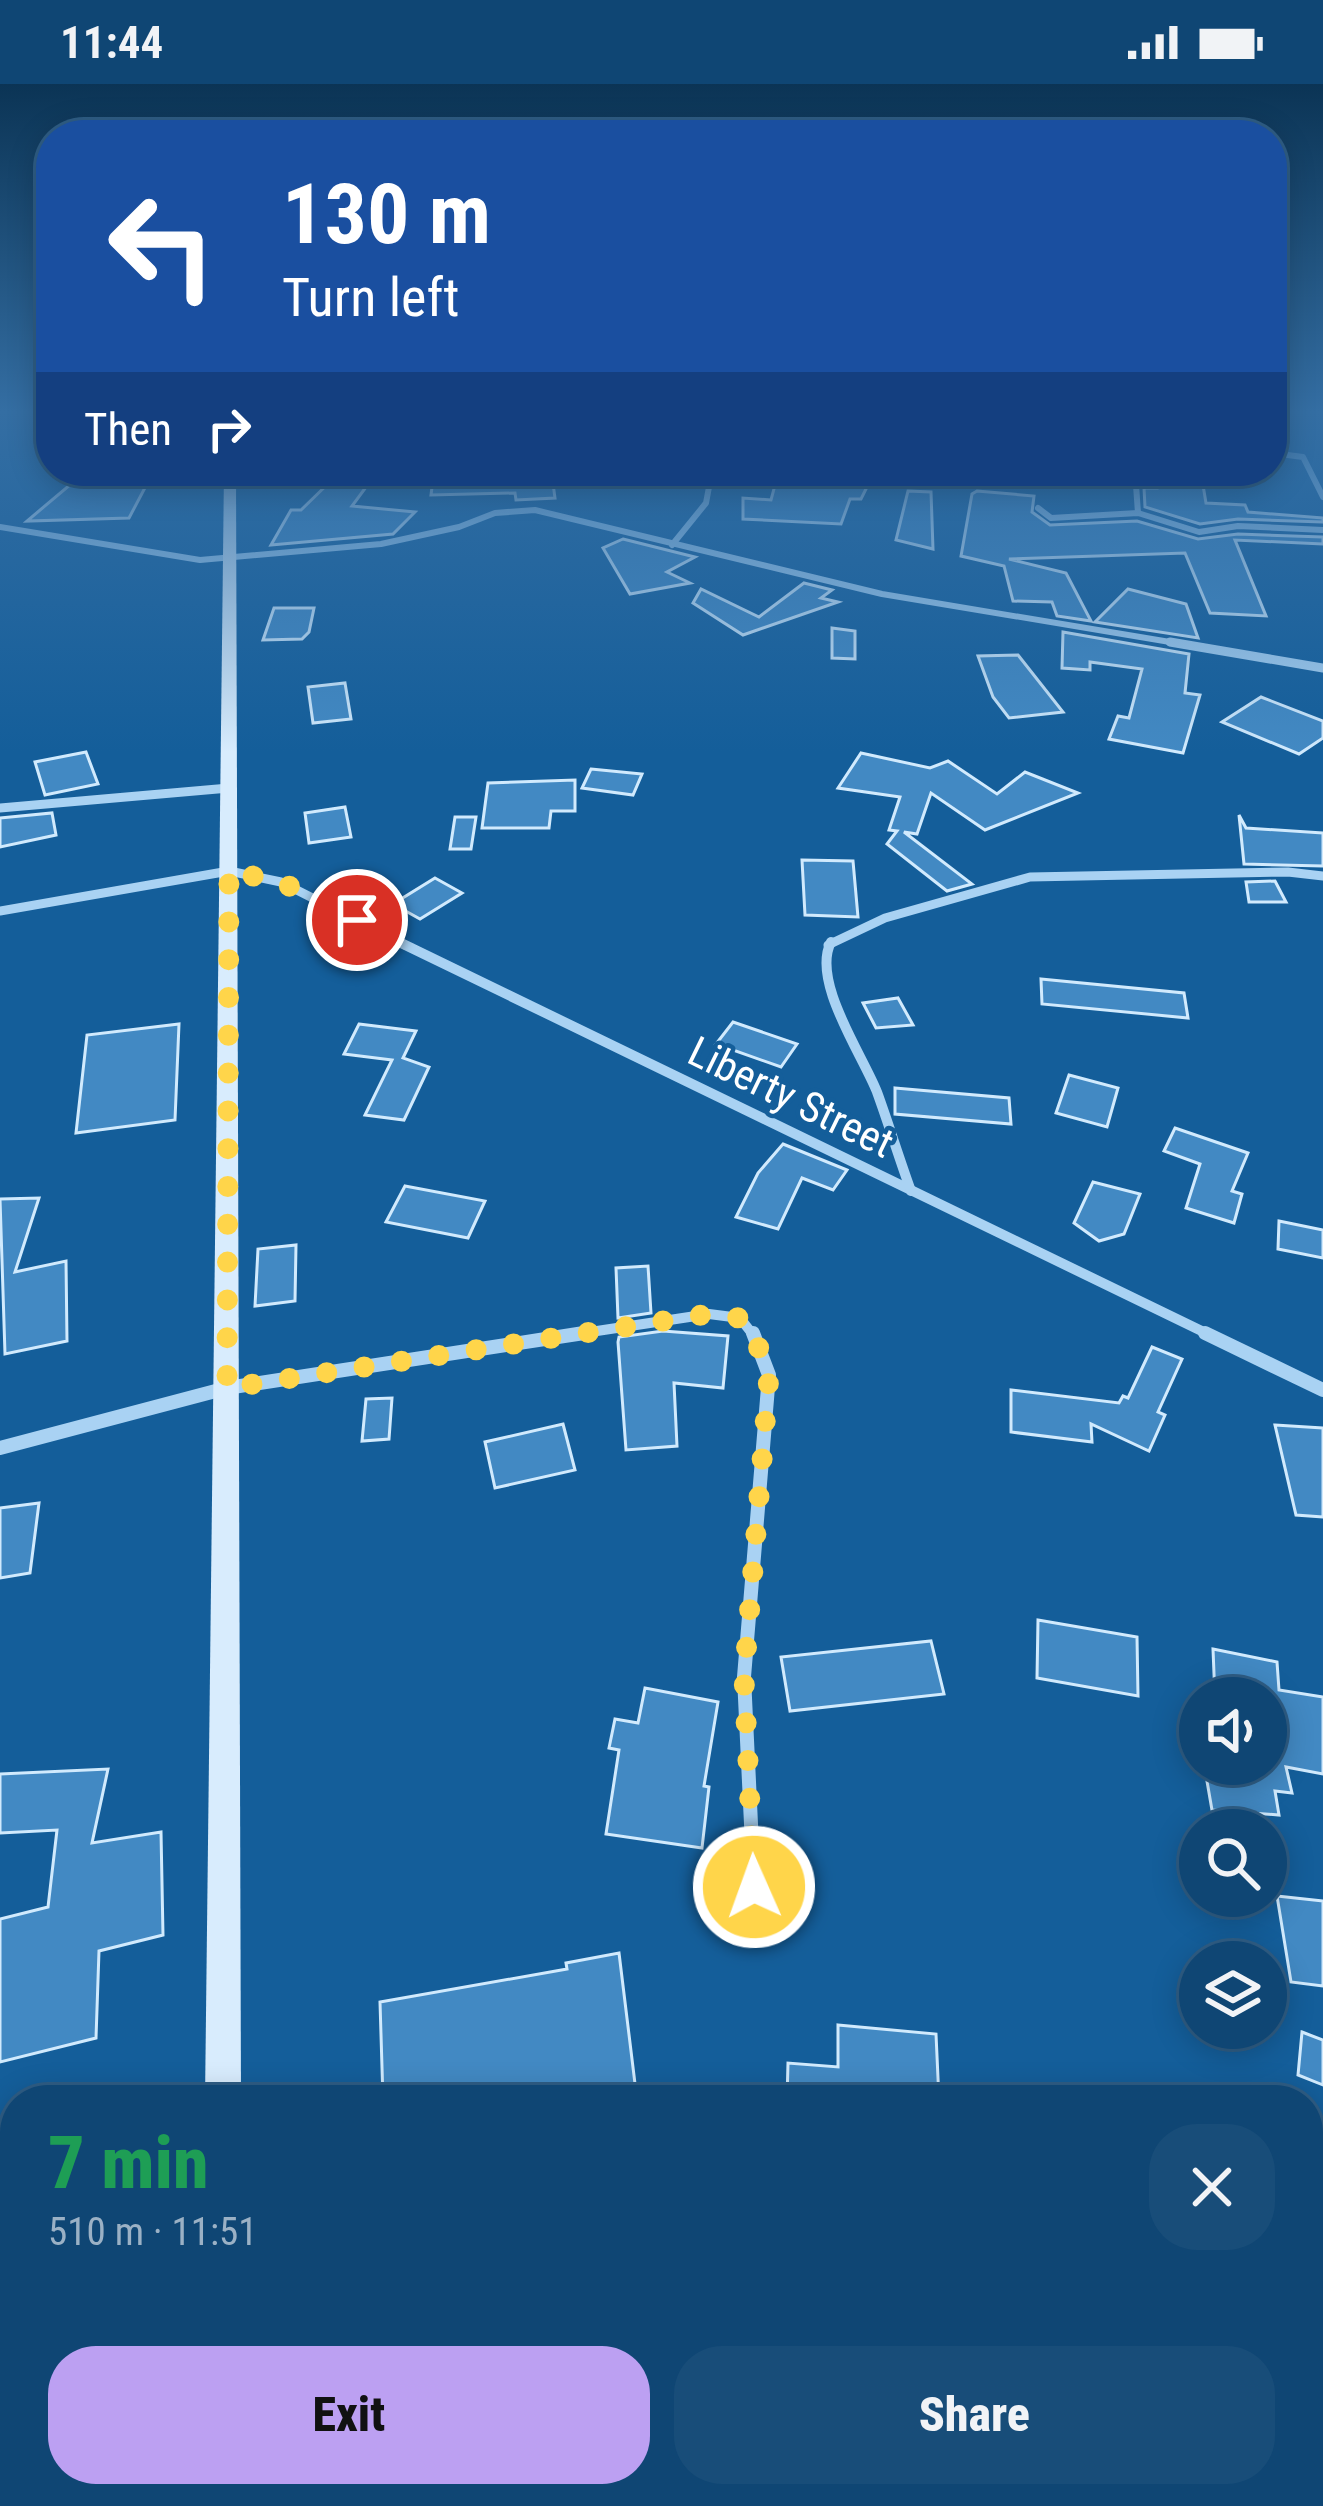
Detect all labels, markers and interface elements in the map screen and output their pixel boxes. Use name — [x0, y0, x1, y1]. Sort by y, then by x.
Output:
text: 11:44 — [60, 16, 163, 69]
text: 130 m — [282, 165, 491, 264]
icon: left — [84, 168, 240, 324]
text: Turn left — [282, 266, 459, 329]
icon: right — [196, 396, 262, 462]
text: Then — [84, 403, 172, 456]
pin — [306, 869, 408, 971]
icon: arrive — [324, 887, 390, 953]
street label: Liberty Street — [681, 1026, 901, 1168]
map controls — [1179, 1677, 1287, 2049]
button: sound — [1179, 1677, 1287, 1785]
button: search — [1179, 1809, 1287, 1917]
position arrow — [691, 1824, 817, 1950]
button: layers — [1179, 1941, 1287, 2049]
text: 7 min — [48, 2121, 209, 2206]
button: close — [1149, 2124, 1275, 2250]
text: 510 m · 11:51 — [48, 2209, 258, 2255]
button: Exit — [48, 2346, 650, 2484]
button: Share — [674, 2346, 1275, 2484]

